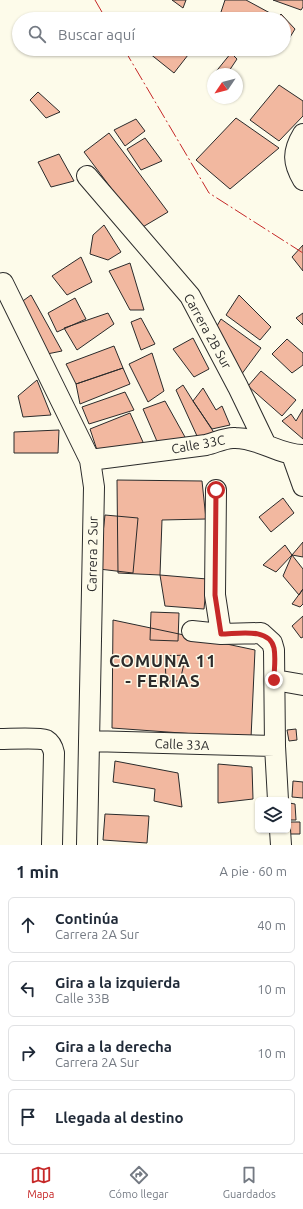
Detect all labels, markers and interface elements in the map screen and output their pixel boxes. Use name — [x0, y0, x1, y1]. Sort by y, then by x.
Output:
search box — [12, 12, 291, 56]
icon: search — [26, 23, 48, 45]
text: Buscar aquí — [58, 26, 135, 43]
north arrow — [207, 68, 243, 104]
street label: Carrera 2B Sur — [182, 291, 235, 371]
street label: Calle 33C — [170, 432, 226, 456]
route start — [207, 481, 225, 499]
street label: Carrera 2 Sur — [84, 516, 100, 592]
district label: COMUNA 11 - FERIAS — [109, 651, 217, 690]
route end — [265, 671, 283, 689]
street label: Calle 33A — [154, 736, 210, 752]
map controls — [255, 797, 291, 833]
button: layers — [255, 797, 291, 833]
text: 1 min — [16, 862, 59, 881]
text: A pie · 60 m — [220, 864, 287, 878]
text: Continúa — [55, 910, 119, 927]
icon: ahead — [17, 914, 39, 936]
text: 40 m — [257, 918, 286, 932]
text: Carrera 2A Sur — [55, 927, 139, 941]
text: Gira a la izquierda — [55, 974, 181, 991]
icon: left — [17, 978, 39, 1000]
text: 10 m — [257, 982, 286, 996]
text: Calle 33B — [55, 991, 110, 1005]
text: Gira a la derecha — [55, 1038, 172, 1055]
icon: right — [17, 1042, 39, 1064]
text: 10 m — [257, 1046, 286, 1060]
text: Carrera 2A Sur — [55, 1055, 139, 1069]
icon: arrive — [17, 1106, 39, 1128]
text: Llegada al destino — [55, 1109, 184, 1126]
tab: Mapa — [27, 1164, 54, 1200]
tab: Cómo llegar — [109, 1164, 168, 1200]
tab: Guardados — [223, 1164, 276, 1200]

